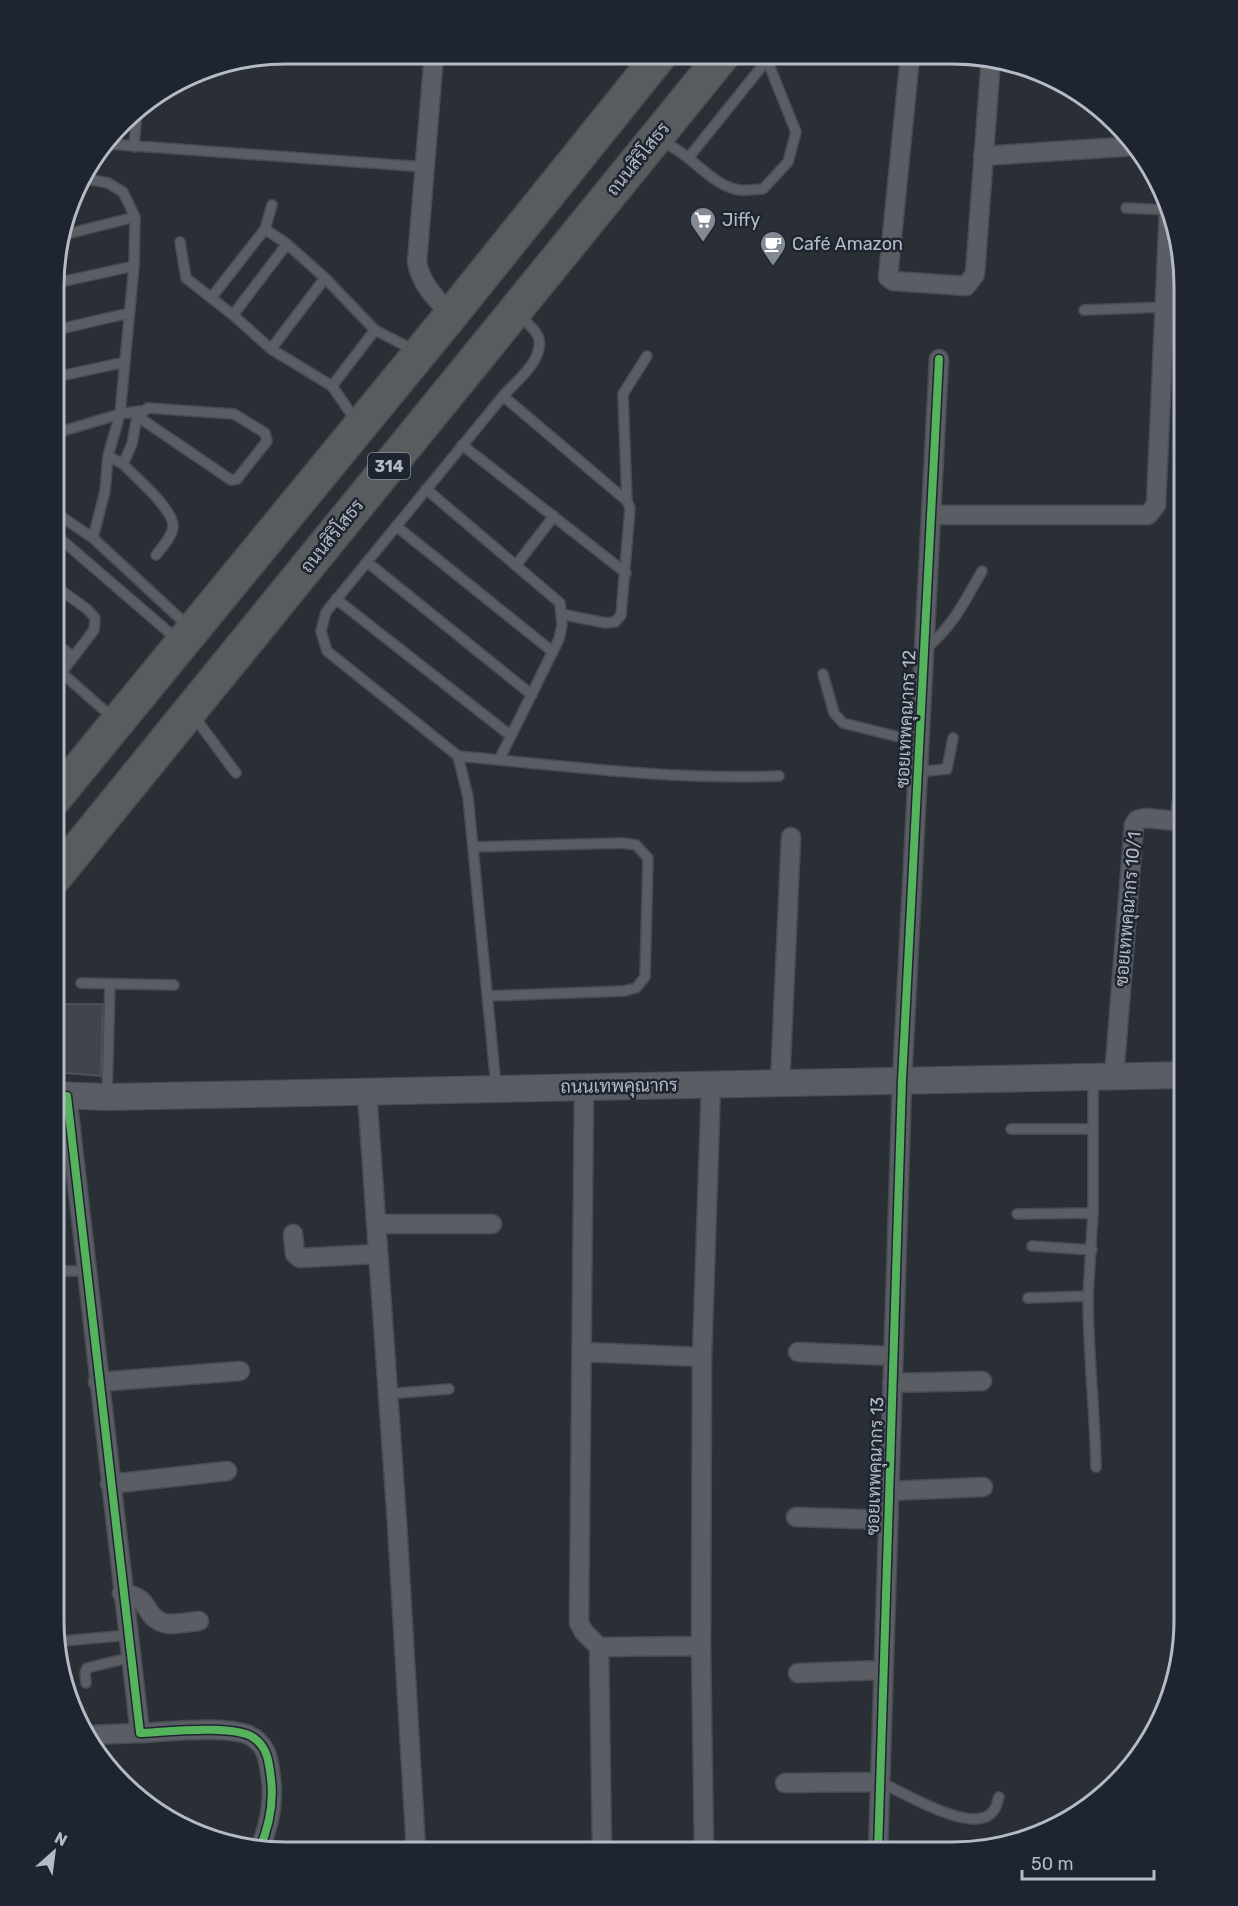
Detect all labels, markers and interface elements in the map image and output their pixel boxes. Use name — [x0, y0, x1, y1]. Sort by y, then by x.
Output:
street label: ถนนสิริโสธร — [600, 116, 675, 200]
supermarket icon: Jiffy — [688, 205, 718, 243]
place label: Jiffy — [722, 209, 760, 231]
cafe icon: Café Amazon — [758, 229, 788, 267]
place label: Café Amazon — [792, 233, 903, 255]
road number: 314 — [368, 453, 410, 479]
street label: ถนนสิริโสธร — [294, 493, 369, 577]
street label: ซอยเทพคุณากร 12 — [891, 649, 922, 789]
street label: ซอยเทพคุณากร 10/1 — [1110, 831, 1147, 987]
street label: ถนนเทพคุณากร — [560, 1074, 678, 1099]
street label: ซอยเทพคุณากร 13 — [862, 1396, 889, 1536]
north arrow — [24, 1822, 84, 1882]
text: N — [51, 1828, 70, 1850]
scale bar — [1022, 1843, 1154, 1881]
text: 50 m — [1031, 1853, 1074, 1875]

